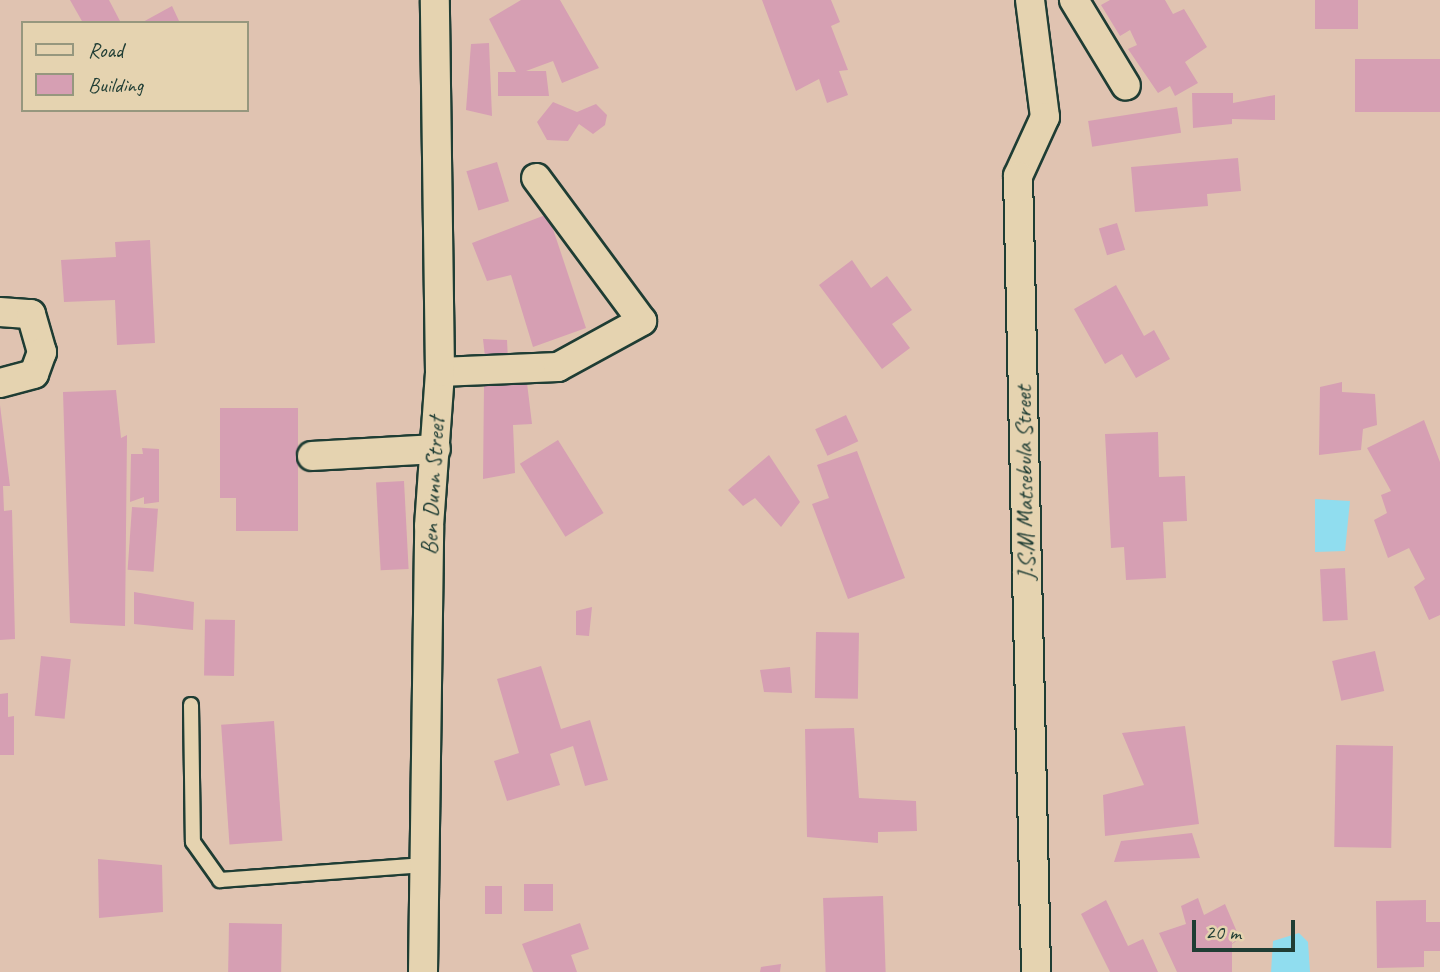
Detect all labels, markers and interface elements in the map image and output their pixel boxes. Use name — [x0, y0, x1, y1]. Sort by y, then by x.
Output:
legend — [21, 21, 248, 112]
text: Road — [88, 37, 123, 63]
text: Building — [88, 72, 143, 98]
street label: J.S.M Matsebula Street — [1009, 385, 1041, 581]
street label: Ben Dunn Street — [415, 416, 451, 556]
scale bar — [1195, 906, 1298, 950]
text: 20 m — [1205, 919, 1241, 945]

